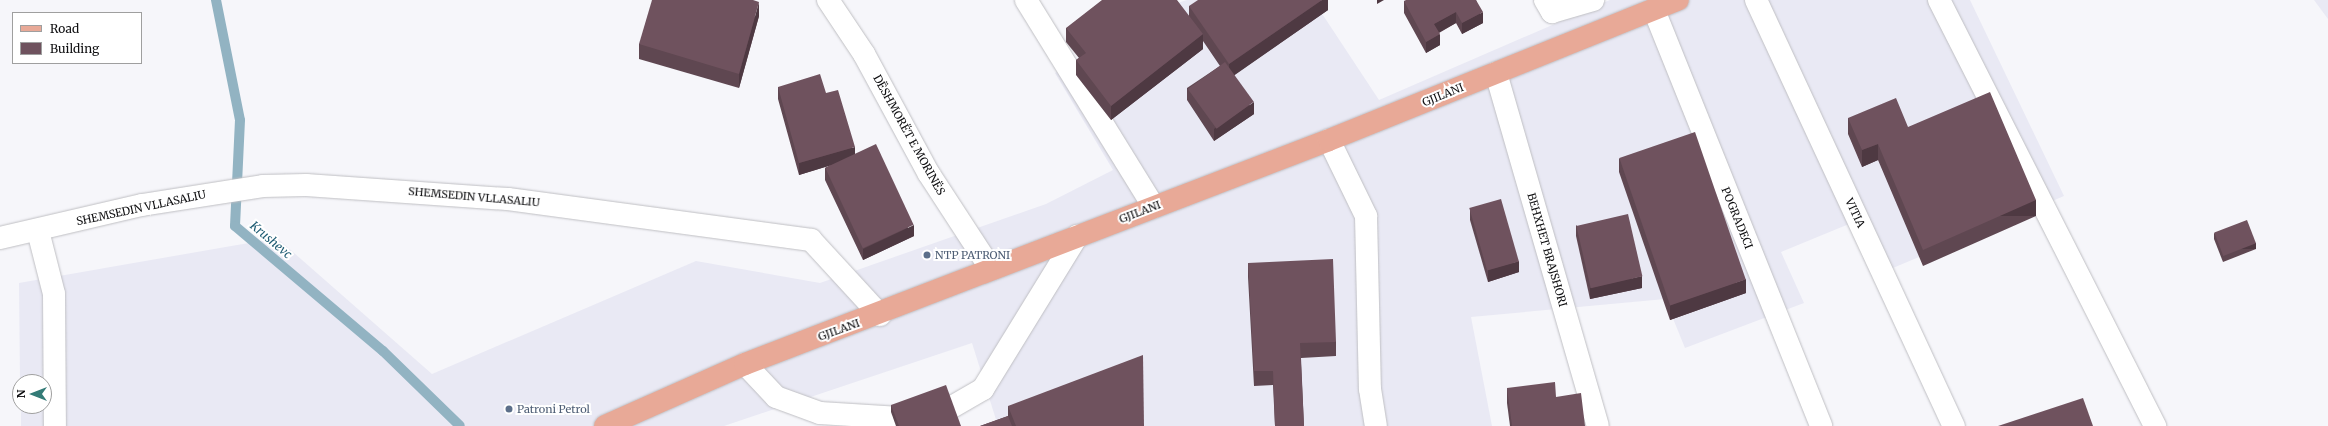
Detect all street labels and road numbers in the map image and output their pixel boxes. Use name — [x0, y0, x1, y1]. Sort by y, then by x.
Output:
street label: DËSHMORËT E MORINËS — [870, 73, 948, 197]
street label: GJILANI — [1420, 81, 1466, 109]
street label: SHEMSEDIN VLLASALIU — [408, 185, 540, 209]
street label: POGRADECI — [1719, 185, 1755, 251]
street label: SHEMSEDIN VLLASALIU — [75, 188, 207, 228]
street label: BEHXHET BRAJSHORI — [1524, 191, 1570, 309]
street label: VITIA — [1842, 196, 1868, 230]
street label: GJILANI — [1117, 198, 1163, 226]
street label: GJILANI — [816, 316, 862, 344]

